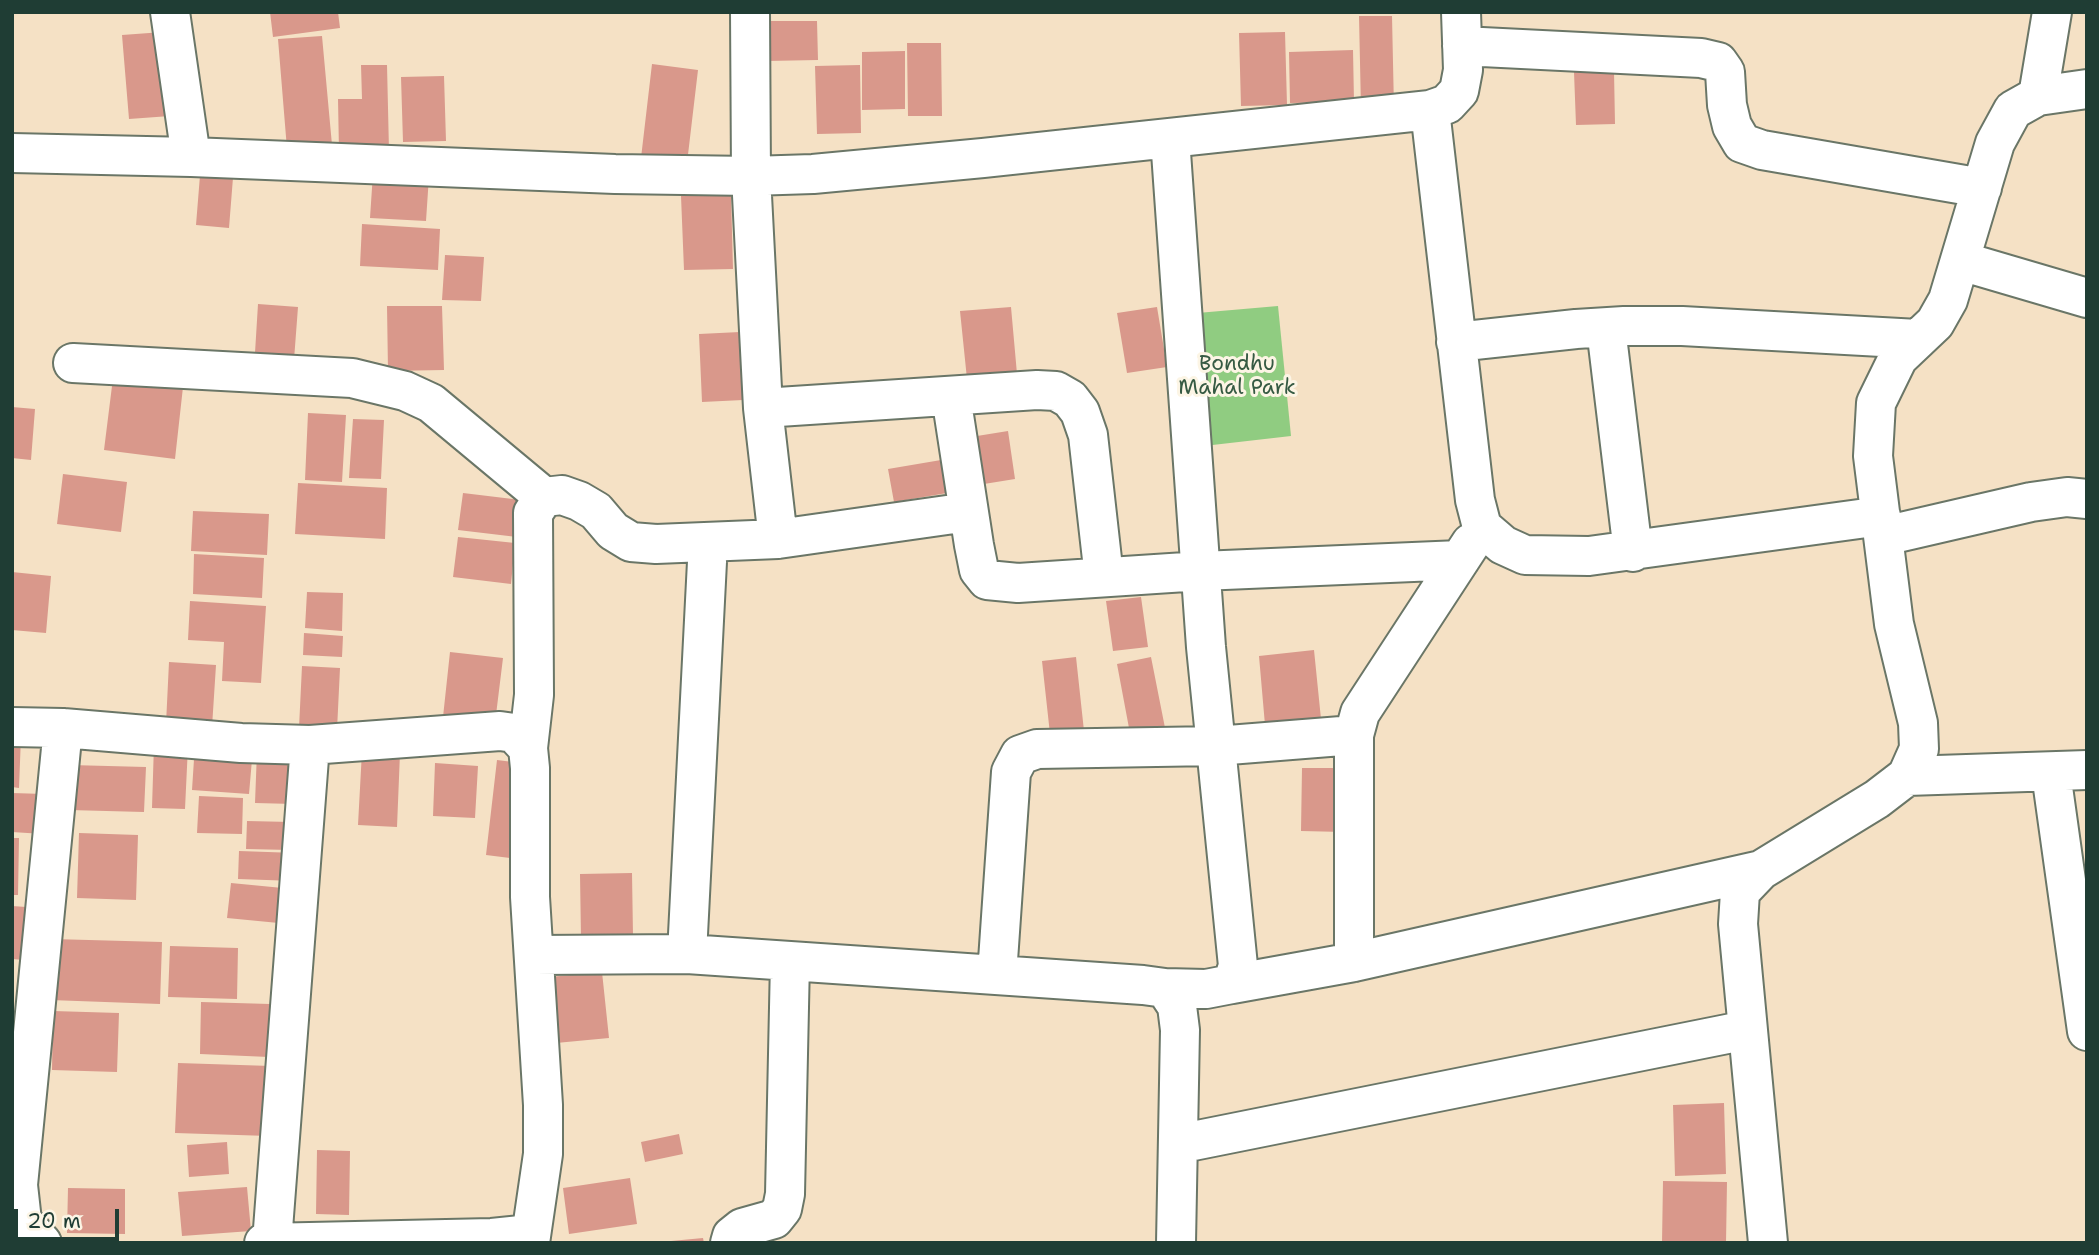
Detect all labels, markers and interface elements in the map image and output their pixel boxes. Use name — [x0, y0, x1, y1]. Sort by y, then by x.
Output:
park label: Bondhu Mahal Park — [1178, 352, 1296, 402]
scale bar — [18, 1196, 122, 1240]
text: 20 m — [27, 1207, 81, 1235]

